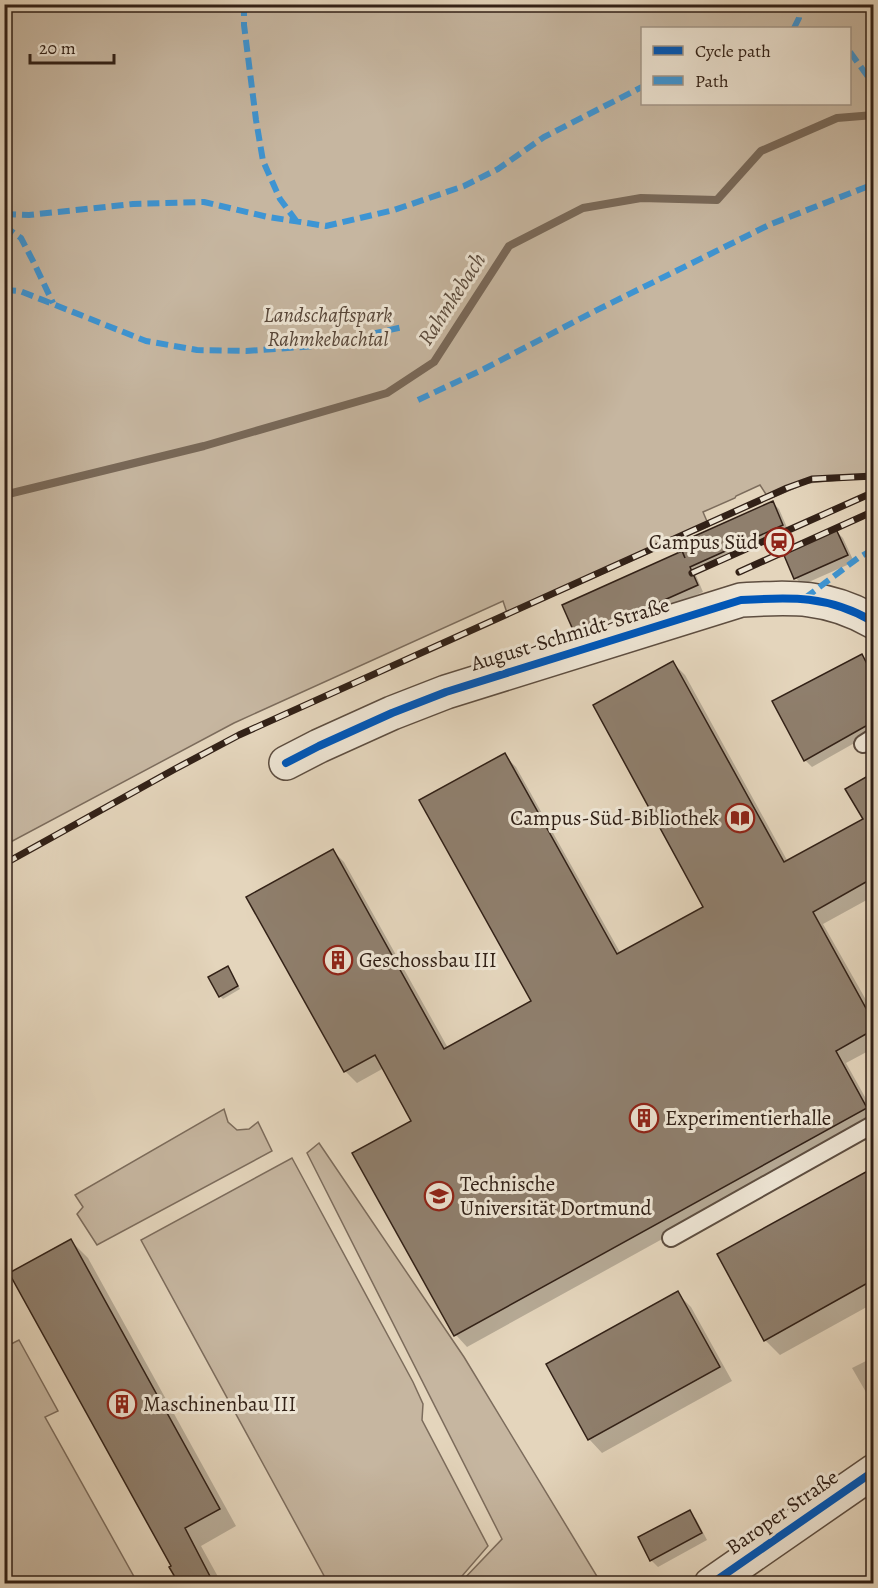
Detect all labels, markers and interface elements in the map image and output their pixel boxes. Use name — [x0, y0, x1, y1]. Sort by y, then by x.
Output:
scale bar — [30, 27, 114, 65]
legend — [641, 27, 851, 105]
text: 20 m — [39, 36, 76, 60]
text: Cycle path — [695, 39, 771, 63]
text: Path — [695, 69, 729, 93]
water label: Rahmkebach — [411, 247, 493, 351]
park label: Landschaftspark Rahmkebachtal — [264, 301, 392, 353]
station icon: Campus Süd — [763, 526, 795, 558]
place label: Campus Süd — [649, 528, 759, 556]
street label: August-Schmidt-Straße — [466, 590, 673, 678]
library icon: Campus-Süd-Bibliothek — [724, 802, 756, 834]
place label: Campus-Süd-Bibliothek — [510, 804, 720, 832]
building icon: Geschossbau III — [322, 944, 354, 976]
place label: Geschossbau III — [359, 946, 497, 974]
building icon: Experimentierhalle — [628, 1102, 660, 1134]
place label: Experimentierhalle — [665, 1104, 831, 1132]
place label: Technische Universität Dortmund — [460, 1170, 652, 1222]
school or university icon: Technische Universität Dortmund — [423, 1180, 455, 1212]
building icon: Maschinenbau III — [106, 1388, 138, 1420]
place label: Maschinenbau III — [143, 1390, 296, 1418]
street label: Baroper Straße — [720, 1463, 844, 1561]

